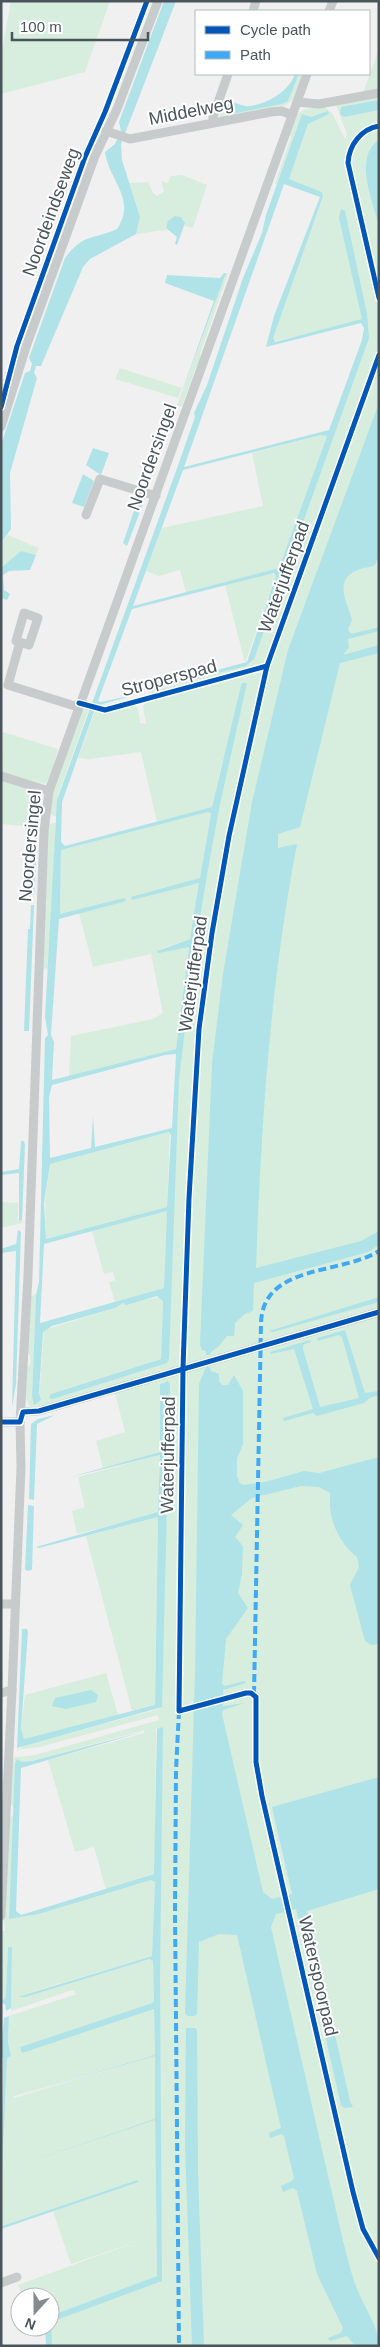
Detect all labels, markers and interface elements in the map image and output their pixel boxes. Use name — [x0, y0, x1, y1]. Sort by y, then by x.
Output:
scale bar — [12, 10, 149, 42]
legend — [195, 10, 370, 75]
text: 100 m — [20, 18, 62, 35]
text: Cycle path — [240, 21, 311, 38]
text: Path — [240, 46, 271, 63]
street label: Middelweg — [147, 93, 235, 129]
street label: Noordeindseweg — [19, 145, 83, 279]
street label: Noordersingel — [123, 401, 181, 513]
street label: Waterjufferpad — [255, 519, 313, 635]
street label: Stroperspad — [119, 656, 219, 700]
street label: Noordersingel — [15, 789, 45, 903]
street label: Waterjufferpad — [175, 915, 211, 1033]
street label: Waterjufferpad — [157, 1396, 179, 1514]
street label: Waterspoorpad — [294, 1914, 342, 2038]
north arrow — [10, 2287, 60, 2337]
text: N — [23, 2315, 38, 2333]

